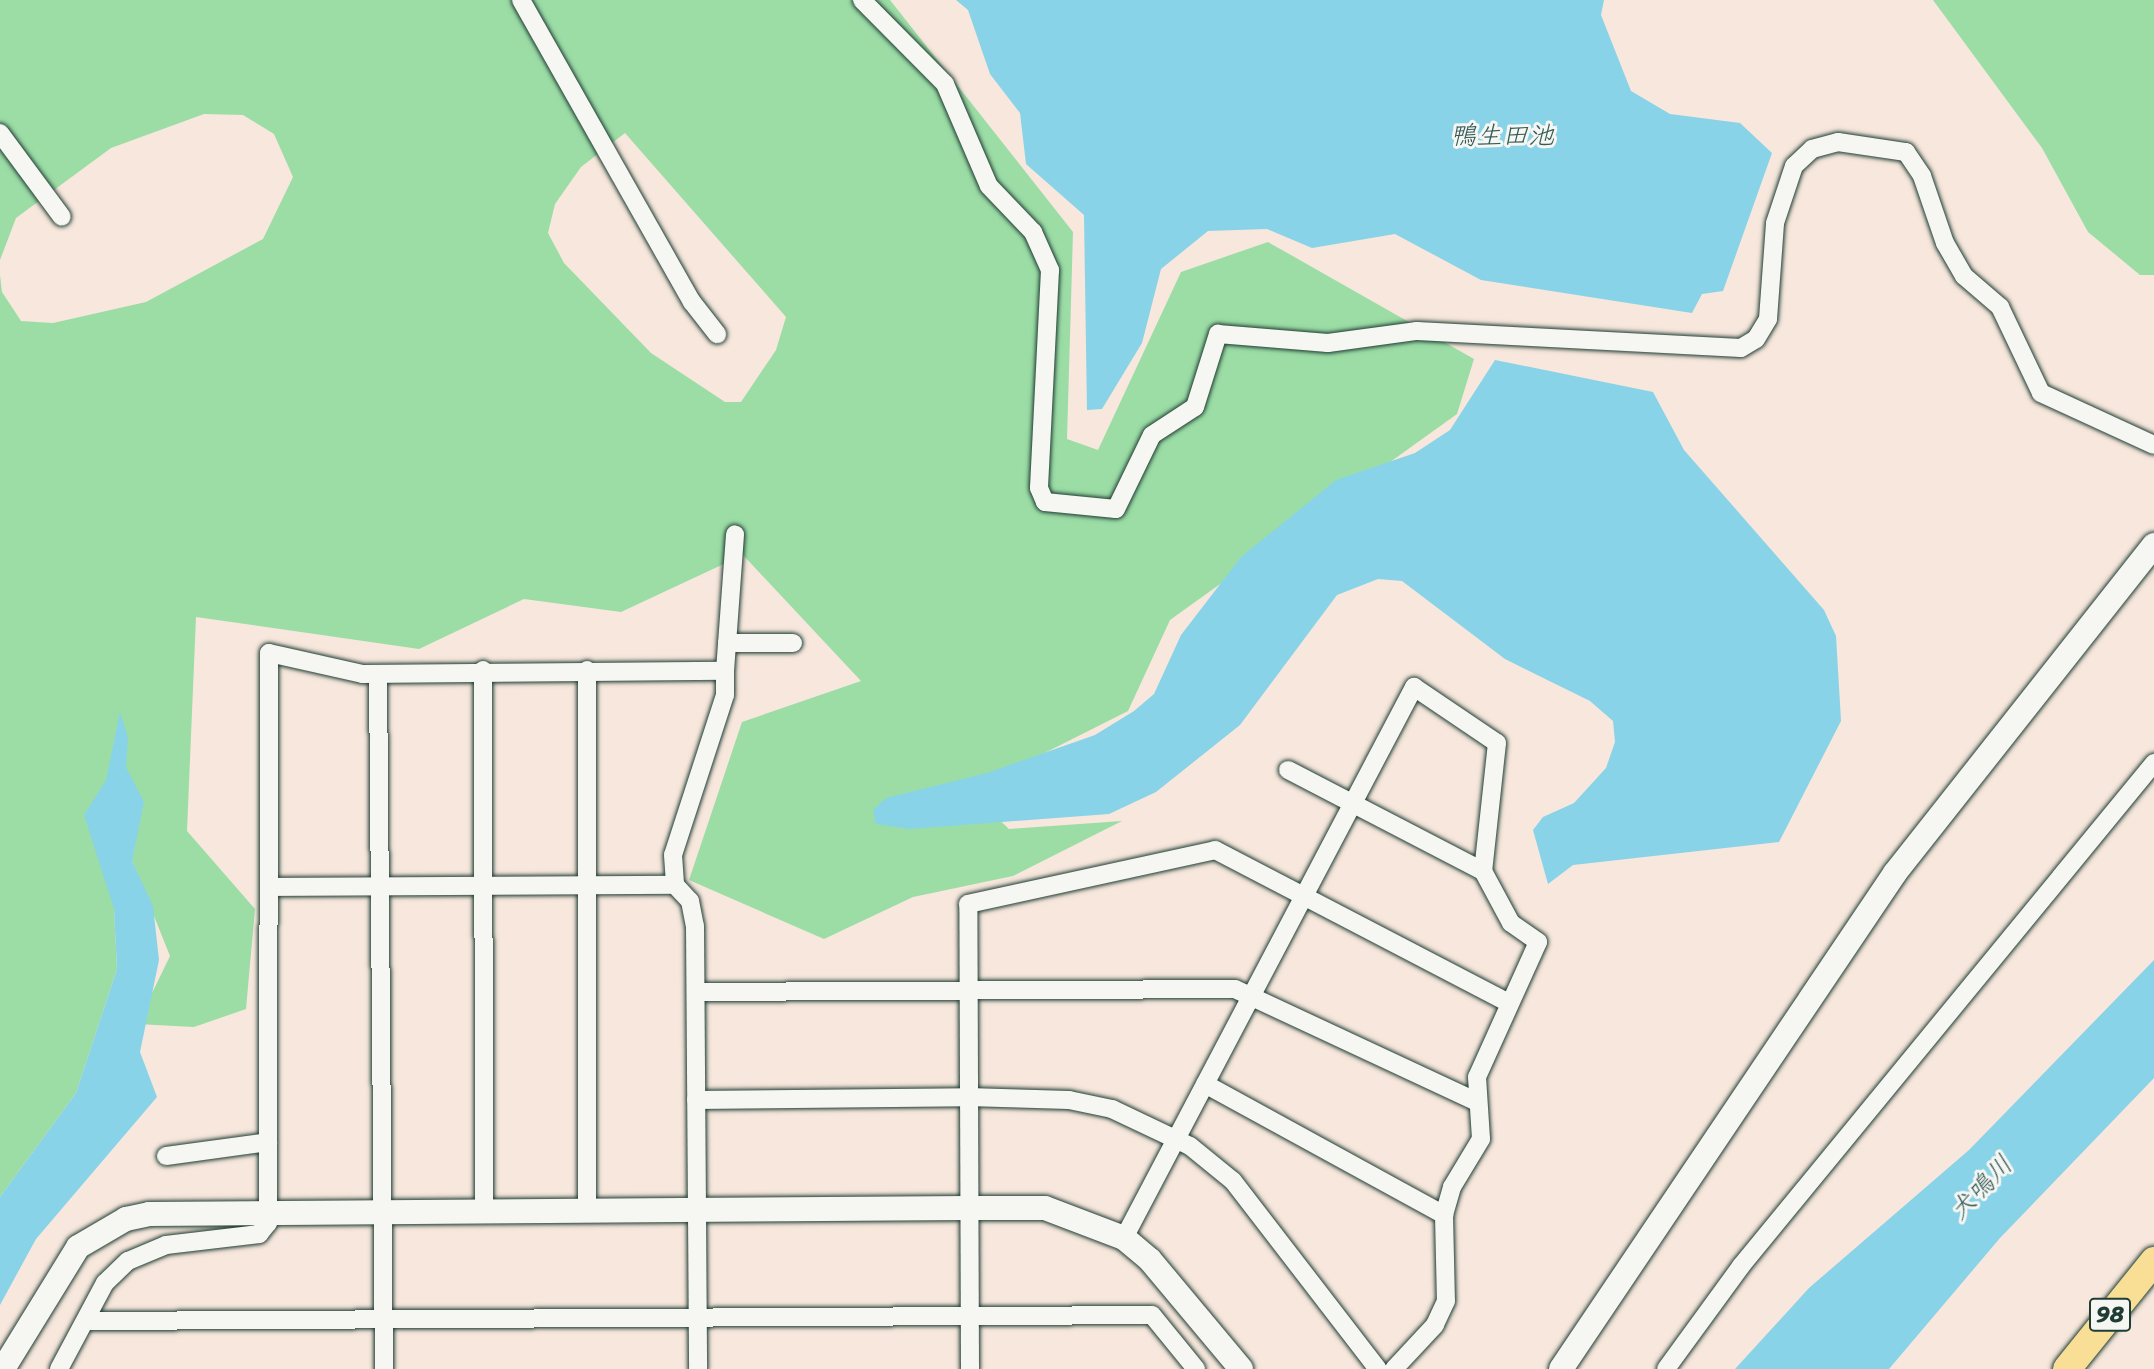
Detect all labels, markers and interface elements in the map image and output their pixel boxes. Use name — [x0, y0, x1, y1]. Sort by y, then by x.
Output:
water label: 鴨生田池 — [1450, 120, 1554, 152]
water label: 犬鳴川 — [1943, 1149, 2019, 1227]
road number: 98 — [2089, 1296, 2131, 1334]

